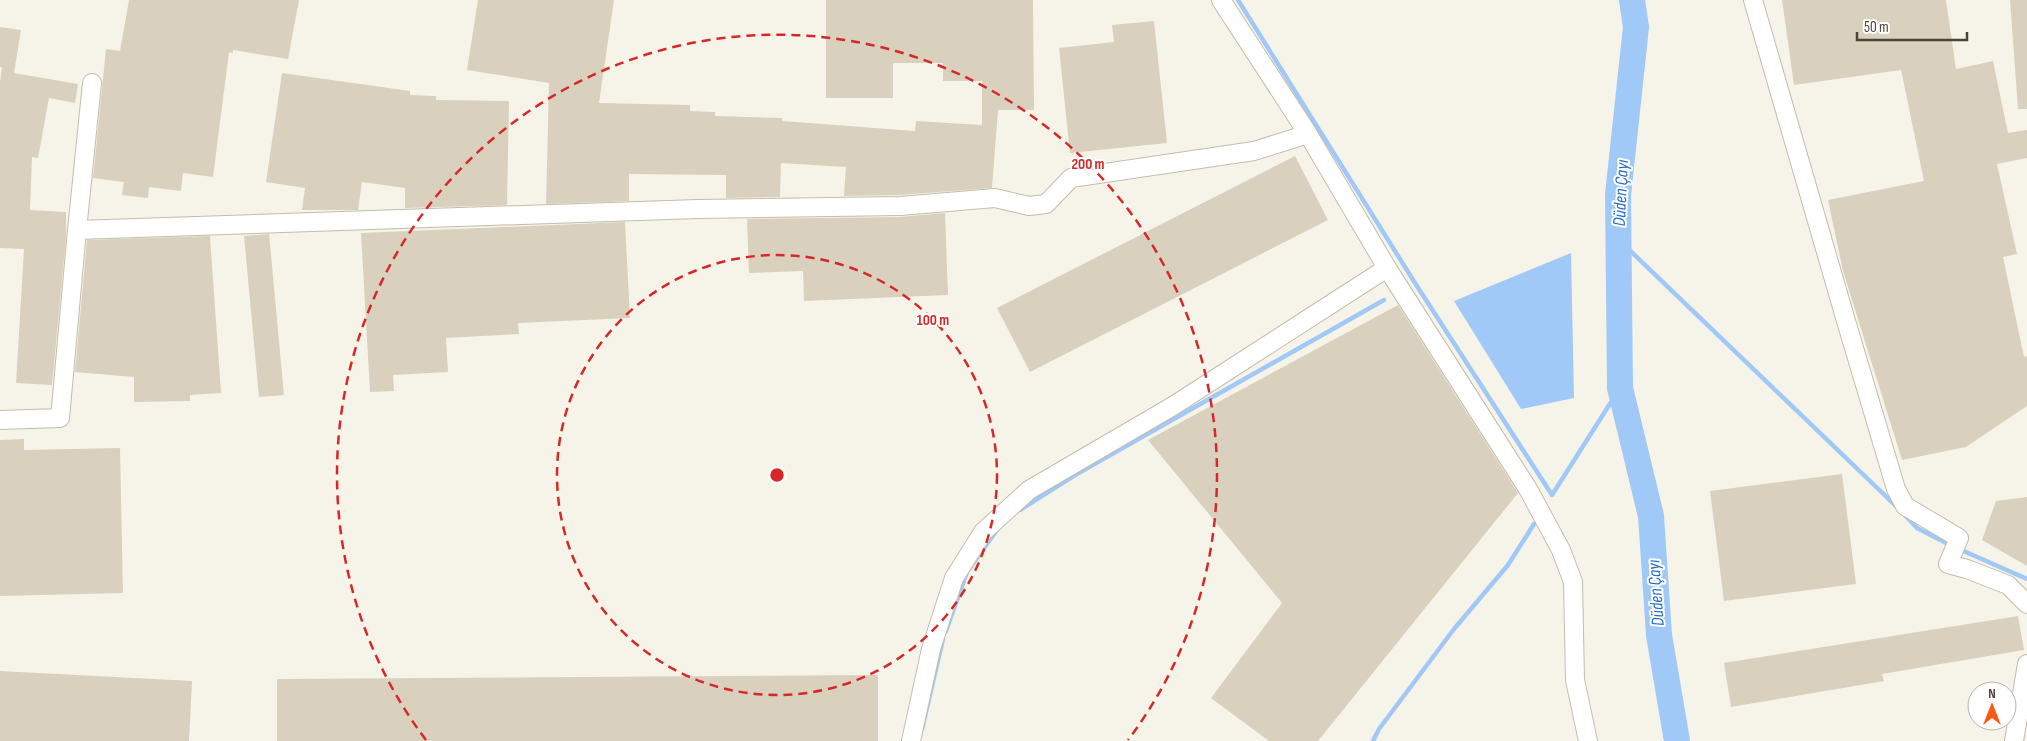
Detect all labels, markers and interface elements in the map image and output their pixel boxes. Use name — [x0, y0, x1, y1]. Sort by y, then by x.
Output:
scale bar — [1857, 10, 1967, 42]
text: 50 m — [1864, 18, 1889, 37]
text: 200 m — [1071, 155, 1105, 174]
water label: Düden Çayı — [1609, 158, 1633, 227]
text: 100 m — [917, 311, 949, 330]
centre of rings — [768, 466, 786, 484]
water label: Düden Çayı — [1643, 558, 1669, 627]
north arrow — [1967, 681, 2017, 731]
text: N — [1988, 685, 1996, 702]

